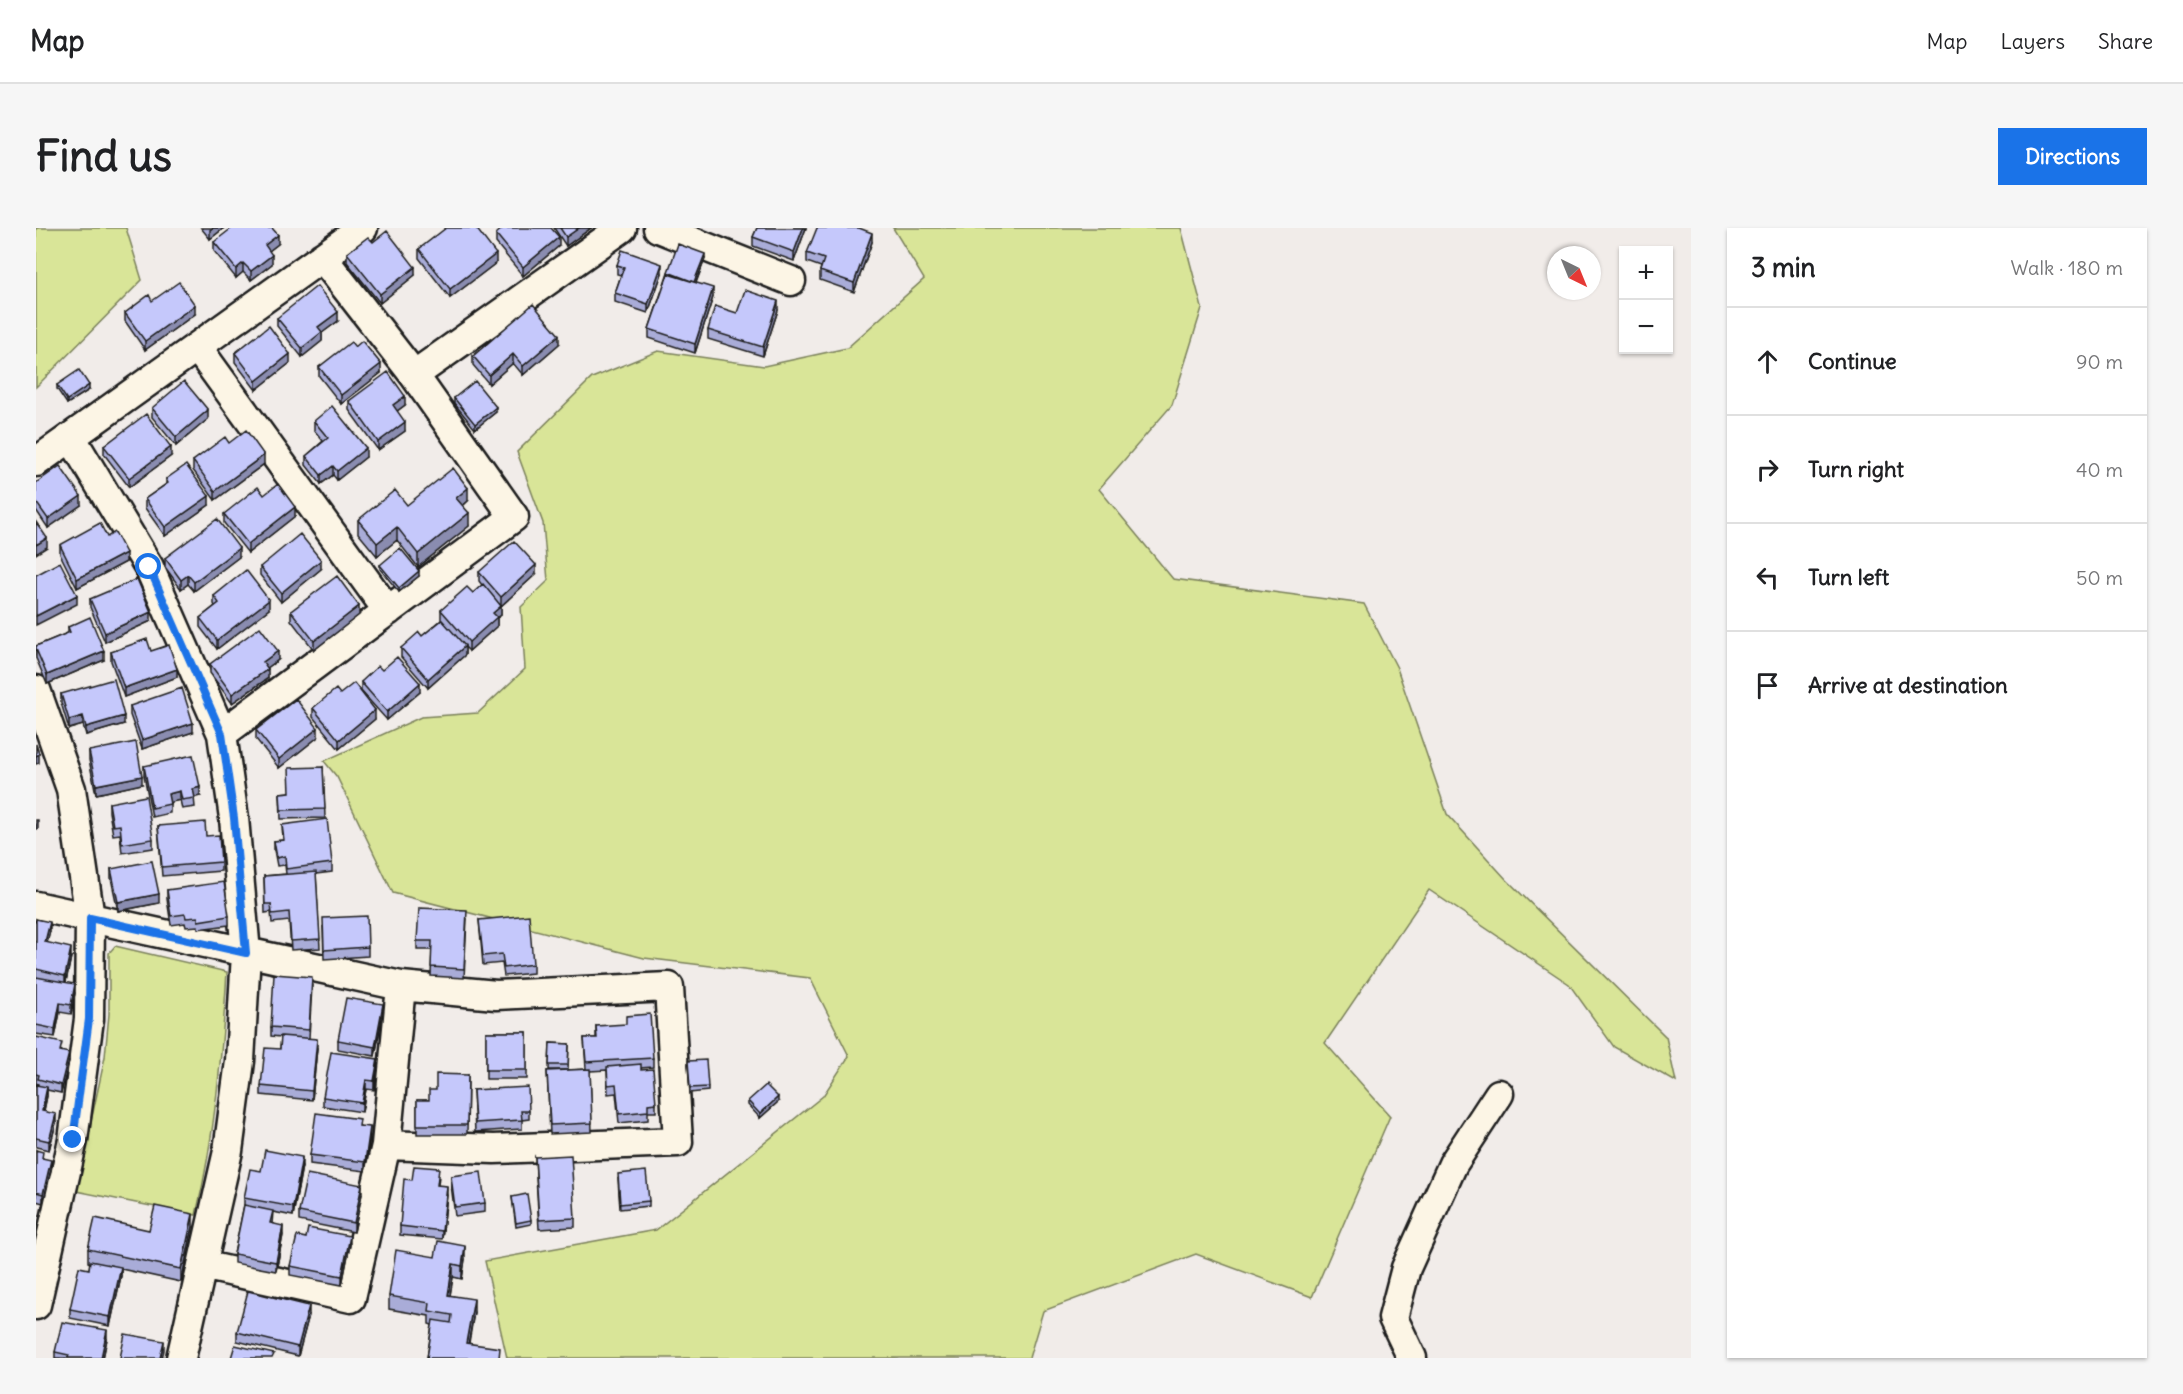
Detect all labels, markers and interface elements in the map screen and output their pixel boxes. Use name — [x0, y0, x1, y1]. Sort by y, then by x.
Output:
text: Map — [30, 23, 84, 59]
text: Map — [1927, 28, 1967, 55]
text: Layers — [2000, 28, 2065, 55]
text: Share — [2098, 28, 2153, 55]
button: Directions — [1998, 128, 2147, 185]
text: Find us — [36, 130, 172, 182]
north arrow — [1547, 246, 1601, 300]
map controls — [1619, 246, 1673, 354]
button: + — [1619, 246, 1673, 300]
text: 3 min — [1751, 251, 1816, 284]
text: Walk · 180 m — [2011, 255, 2123, 280]
button: − — [1619, 300, 1673, 354]
icon: ahead — [1751, 345, 1784, 378]
text: Continue — [1808, 347, 1897, 375]
text: 90 m — [2076, 349, 2123, 374]
icon: right — [1751, 453, 1784, 486]
text: Turn right — [1808, 455, 1904, 483]
text: 40 m — [2076, 457, 2123, 482]
route start — [135, 553, 161, 579]
icon: left — [1751, 561, 1784, 594]
text: Turn left — [1808, 563, 1889, 591]
text: 50 m — [2076, 565, 2123, 590]
icon: arrive — [1751, 669, 1784, 702]
text: Arrive at destination — [1808, 671, 2008, 699]
route end — [59, 1126, 85, 1152]

